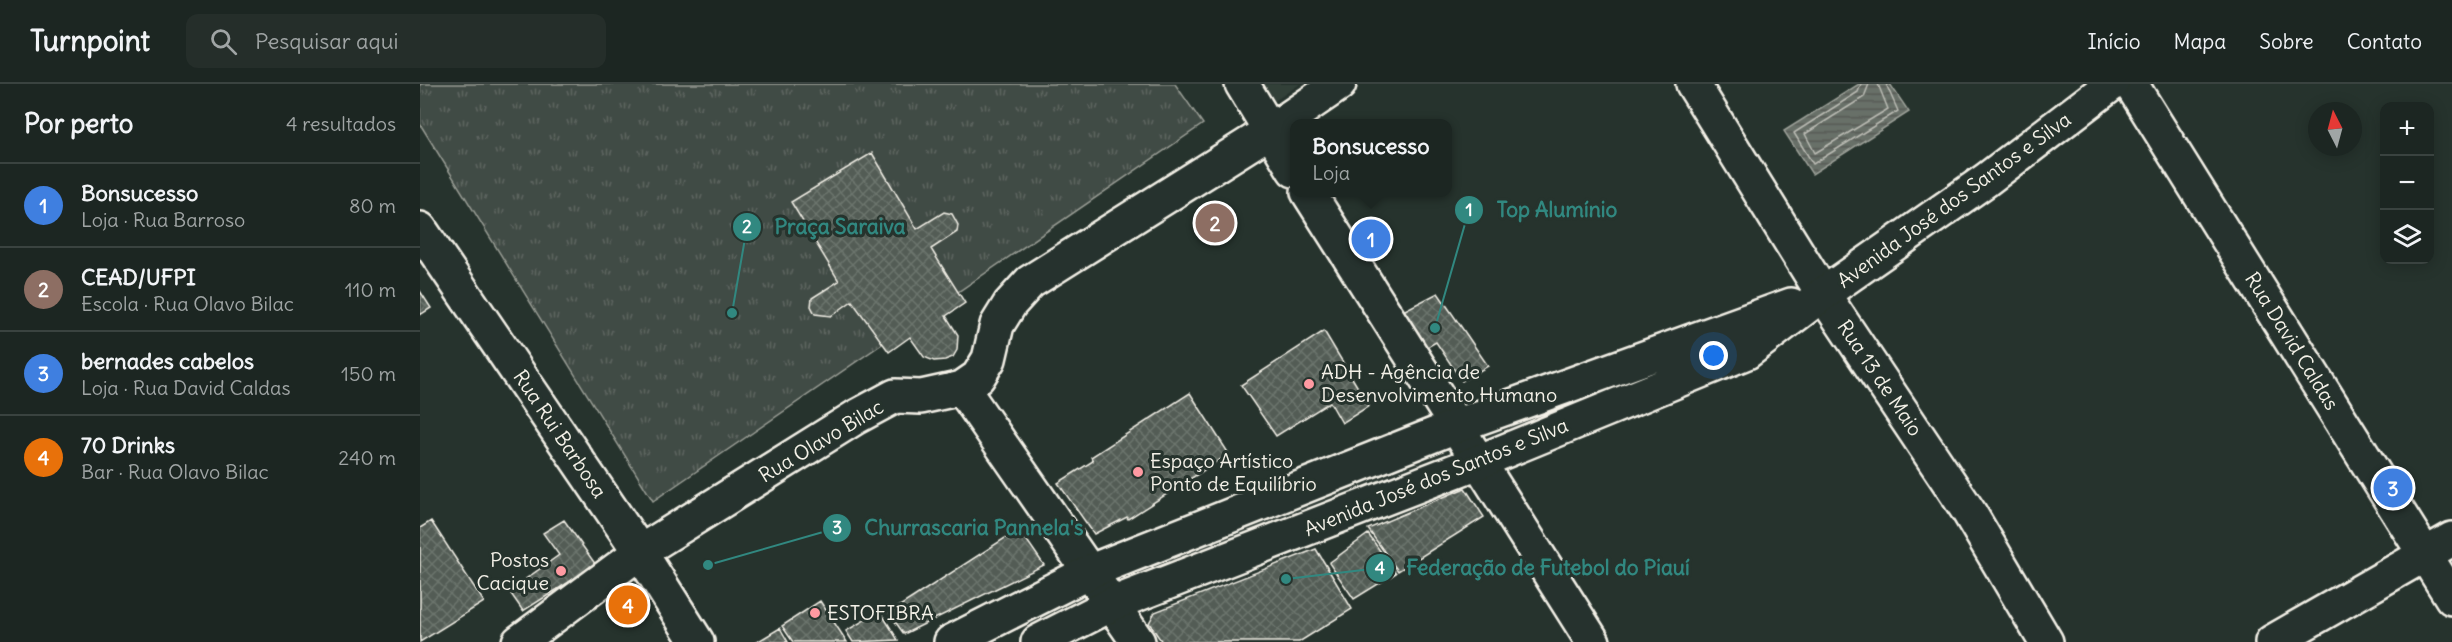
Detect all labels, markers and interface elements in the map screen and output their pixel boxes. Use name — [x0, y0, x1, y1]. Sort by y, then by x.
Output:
search box — [186, 14, 606, 68]
text: Turnpoint — [30, 23, 150, 59]
icon: search — [207, 25, 240, 58]
text: Pesquisar aqui — [255, 27, 398, 55]
text: Início — [2087, 28, 2141, 55]
text: Mapa — [2174, 28, 2226, 55]
text: Sobre — [2259, 28, 2314, 55]
text: Contato — [2347, 28, 2422, 55]
north arrow — [2308, 102, 2362, 156]
map controls — [2380, 102, 2434, 264]
button: + — [2380, 102, 2434, 156]
street label: Avenida José dos Santos e Silva — [1832, 106, 2075, 293]
text: Por perto — [24, 107, 133, 140]
text: 4 resultados — [286, 111, 396, 136]
popup — [1290, 119, 1452, 197]
text: Bonsucesso — [1312, 132, 1430, 160]
button: − — [2380, 156, 2434, 210]
text: Loja — [1312, 160, 1350, 185]
text: Bonsucesso — [81, 179, 198, 207]
callout: Top Alumínio — [1454, 190, 1629, 229]
text: 1 — [40, 193, 47, 218]
text: 80 m — [349, 193, 396, 218]
text: Top Alumínio — [1497, 196, 1618, 223]
text: 1 — [1465, 198, 1473, 221]
pin: 2 — [1196, 200, 1234, 246]
text: Loja · Rua Barroso — [81, 207, 245, 232]
callout: Praça Saraiva — [732, 207, 917, 246]
button: layers — [2380, 210, 2434, 264]
text: Praça Saraiva — [774, 213, 906, 240]
text: 2 — [742, 215, 752, 238]
pin: 1 — [1352, 216, 1390, 262]
text: CEAD/UFPI — [81, 263, 196, 291]
street label: Rua David Caldas — [2240, 267, 2345, 414]
text: 2 — [38, 277, 49, 302]
text: 110 m — [345, 277, 396, 302]
text: Escola · Rua Olavo Bilac — [81, 291, 294, 316]
street label: Rua 13 de Maio — [1832, 315, 1928, 441]
your location — [1699, 341, 1728, 370]
text: bernades cabelos — [81, 347, 254, 375]
place label: ADH - Agência de Desenvolvimento Humano — [1321, 359, 1557, 407]
text: 3 — [38, 361, 49, 386]
text: 150 m — [341, 361, 396, 386]
street label: Rua Rui Barbosa — [508, 365, 613, 503]
text: Loja · Rua David Caldas — [81, 375, 291, 400]
marker: ADH - Agência de Desenvolvimento Humano — [1302, 377, 1316, 391]
street label: Rua Olavo Bilac — [754, 394, 888, 488]
street label: Avenida José dos Santos e Silva — [1300, 412, 1571, 541]
text: 70 Drinks — [81, 431, 175, 459]
text: 4 — [38, 445, 49, 470]
text: 240 m — [338, 445, 396, 470]
place label: Espaço Artístico Ponto de Equilíbrio — [1150, 448, 1317, 496]
text: Bar · Rua Olavo Bilac — [81, 459, 269, 484]
marker: Espaço Artístico Ponto de Equilíbrio — [1131, 465, 1145, 479]
pin: 3 — [2374, 466, 2412, 510]
callout: Churrascaria Pannela's — [822, 509, 1095, 548]
text: Churrascaria Pannela's — [864, 514, 1084, 541]
text: 3 — [832, 516, 842, 539]
place label: Postos Cacique — [477, 547, 549, 595]
callout: Federação de Futebol do Piauí — [1365, 548, 1702, 587]
text: Federação de Futebol do Piauí — [1406, 554, 1690, 581]
text: 4 — [1375, 556, 1386, 579]
marker: Postos Cacique — [554, 564, 568, 578]
pin: 4 — [608, 582, 648, 628]
place label: ESTOFIBRA — [827, 600, 934, 625]
marker: ESTOFIBRA — [808, 606, 822, 620]

